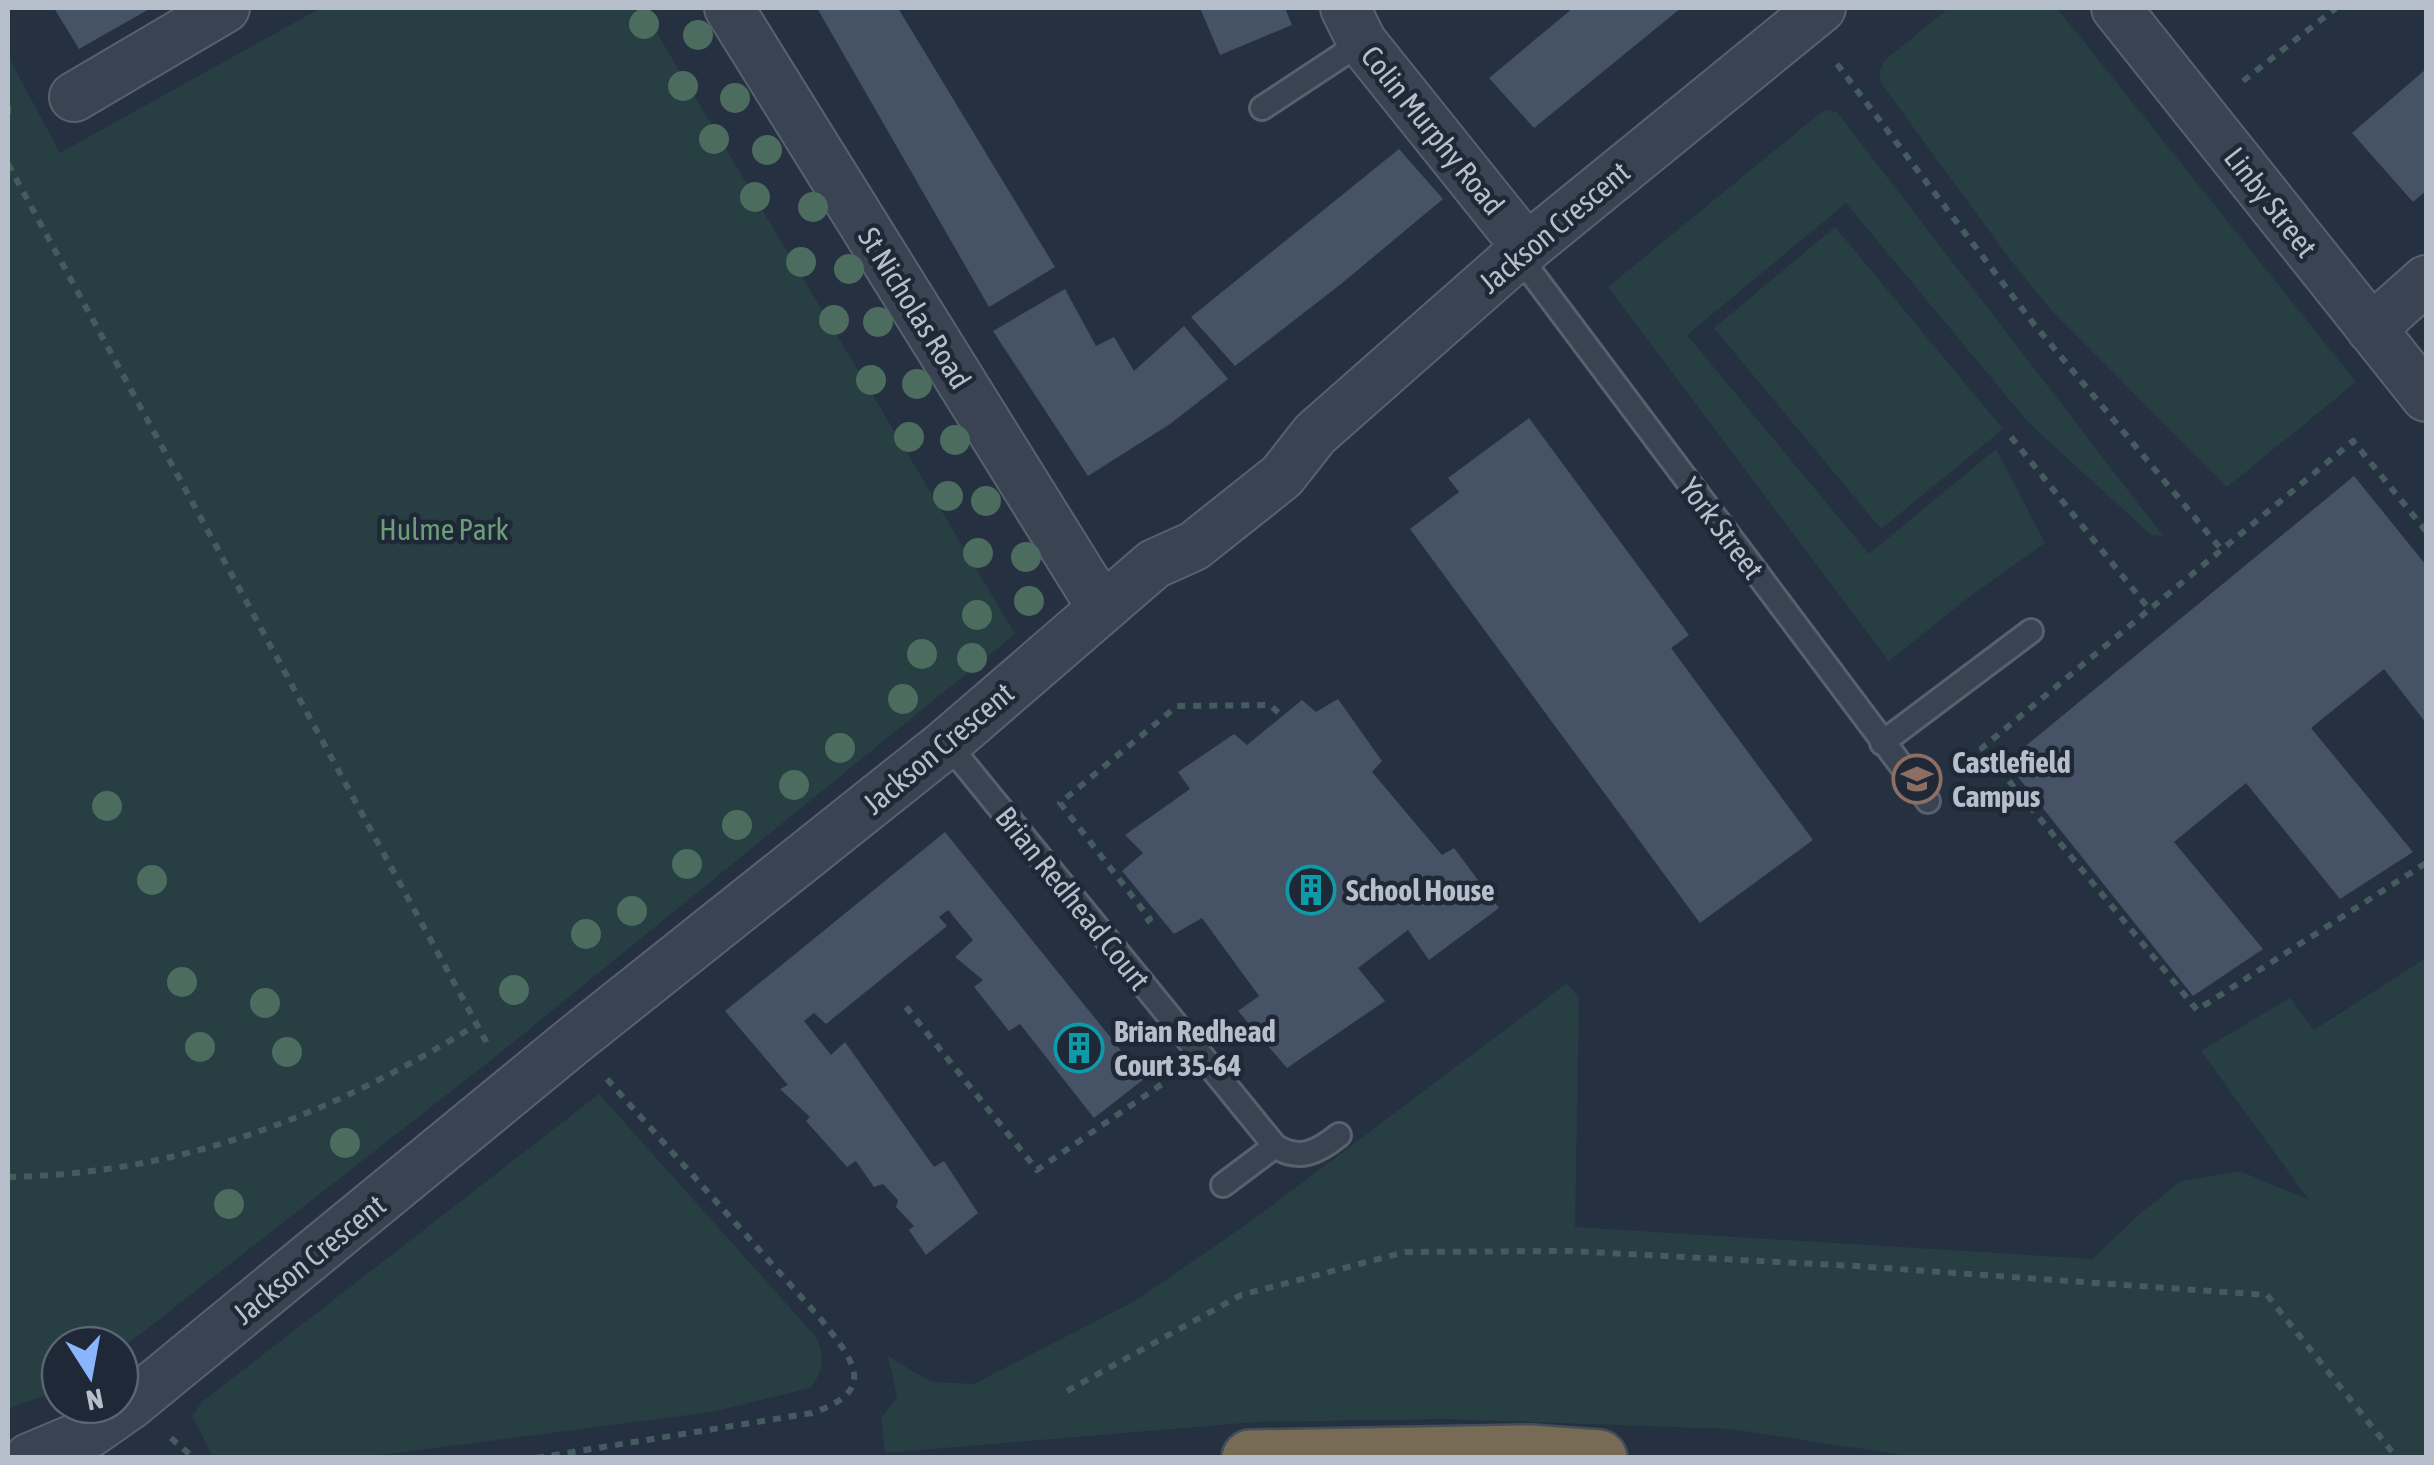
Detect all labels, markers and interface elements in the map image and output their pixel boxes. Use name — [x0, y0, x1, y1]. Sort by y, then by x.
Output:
street label: Colin Murphy Road — [1355, 39, 1511, 221]
street label: Linby Street — [2218, 141, 2324, 263]
street label: Jackson Crescent — [1472, 154, 1636, 300]
street label: St Nicholas Road — [852, 221, 978, 395]
street label: York Street — [1673, 471, 1771, 585]
park label: Hulme Park — [379, 512, 509, 546]
street label: Jackson Crescent — [856, 675, 1020, 821]
place label: Castlefield Campus — [1952, 745, 2071, 813]
school or university icon: Castlefield Campus — [1891, 753, 1943, 805]
street label: Brian Redhead Court — [989, 800, 1157, 996]
building icon: School House — [1285, 864, 1337, 916]
place label: School House — [1346, 873, 1495, 907]
place label: Brian Redhead Court 35-64 — [1114, 1014, 1276, 1082]
building icon: Brian Redhead Court 35-64 — [1053, 1022, 1105, 1074]
street label: Jackson Crescent — [226, 1187, 392, 1331]
north arrow — [40, 1325, 140, 1425]
text: N — [84, 1382, 106, 1417]

